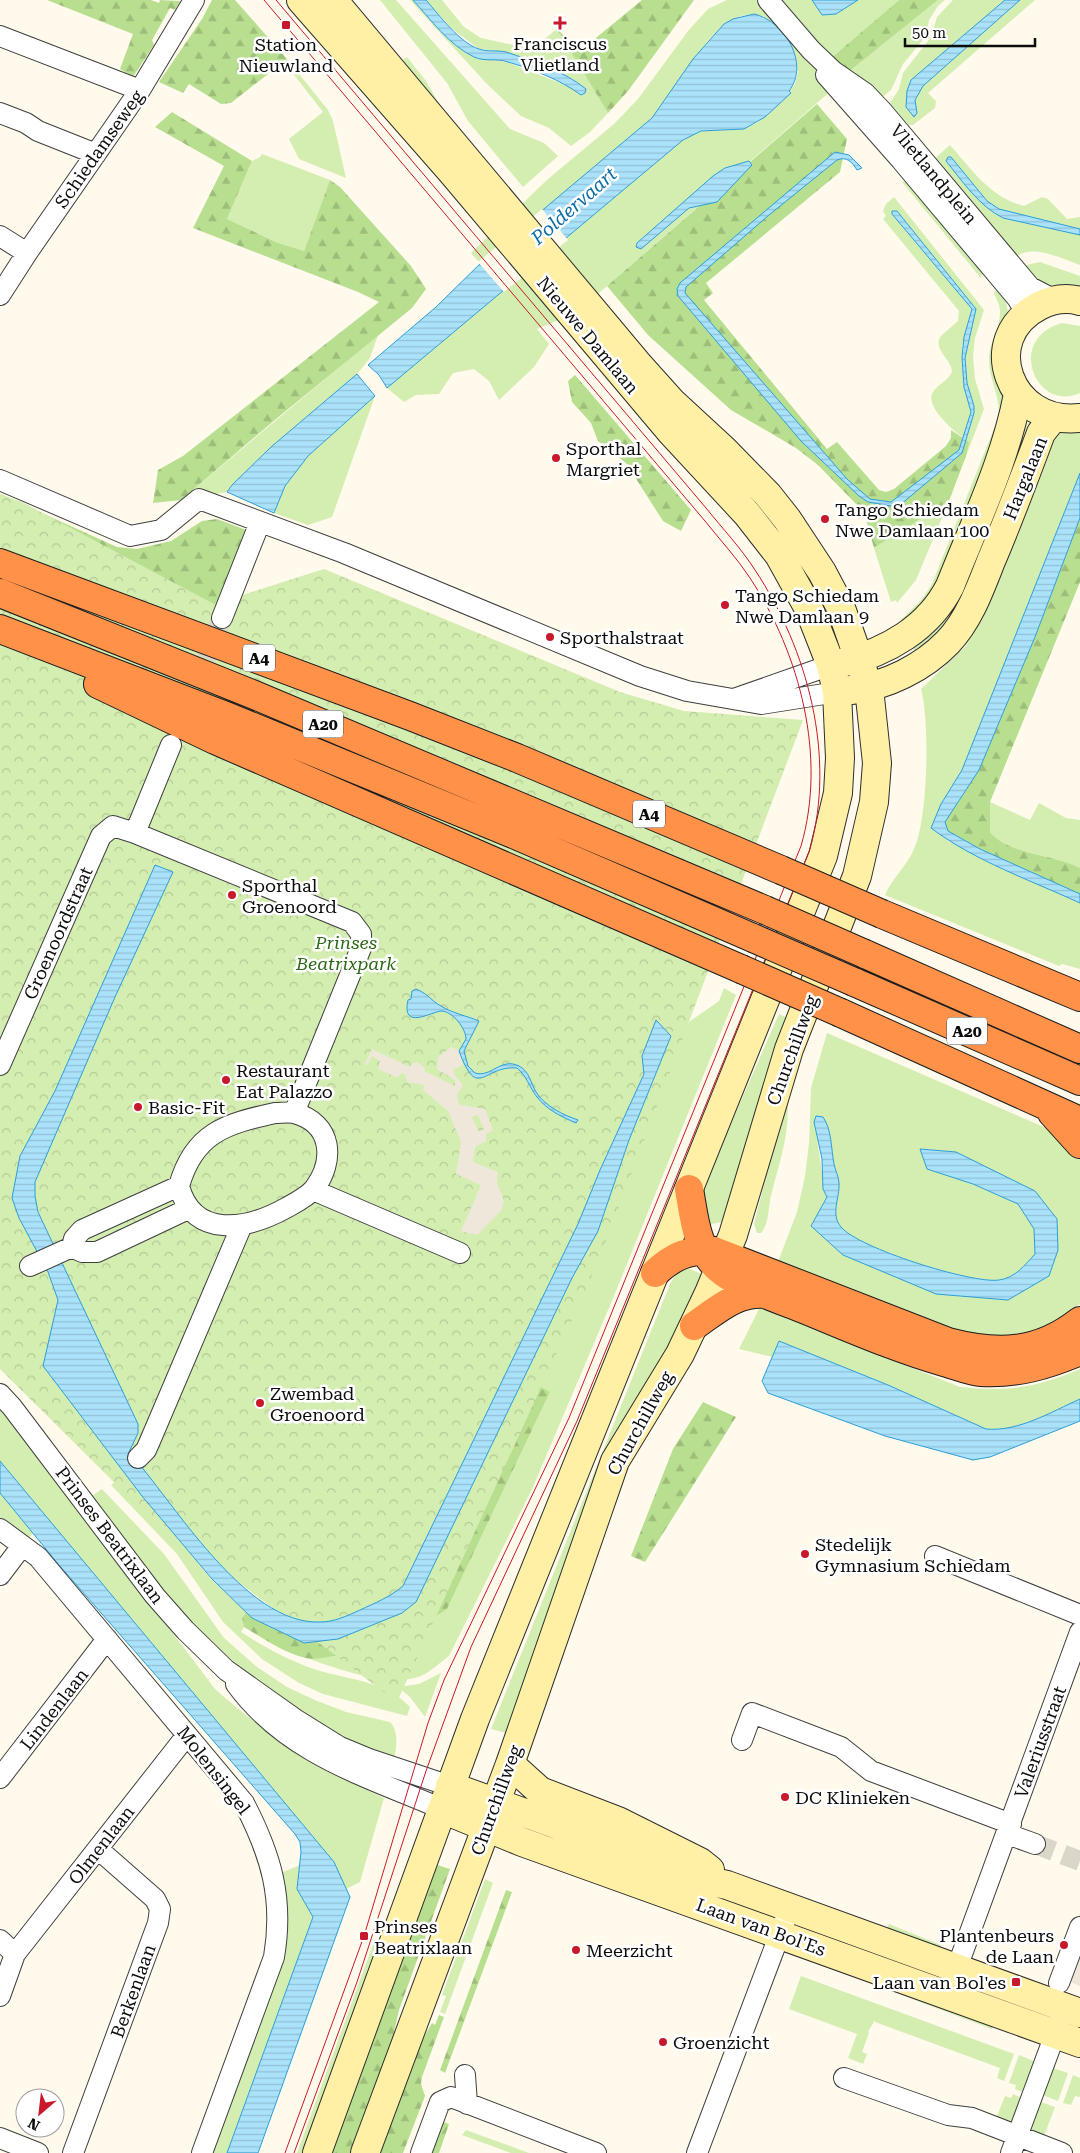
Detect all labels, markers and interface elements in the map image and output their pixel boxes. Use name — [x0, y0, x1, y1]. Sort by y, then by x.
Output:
scale bar — [905, 15, 1035, 47]
marker: Franciscus Vlietland — [553, 16, 567, 30]
marker: Station Nieuwland — [280, 19, 292, 31]
text: 50 m — [912, 24, 947, 42]
place label: Franciscus Vlietland — [513, 33, 607, 75]
place label: Station Nieuwland — [239, 34, 334, 76]
street label: Schiedamseweg — [50, 85, 148, 212]
street label: Vlietlandplein — [886, 120, 982, 228]
water label: Poldervaart — [526, 163, 621, 250]
street label: Nieuwe Damlaan — [533, 272, 643, 398]
street label: Hargalaan — [999, 433, 1051, 523]
place label: Sporthal Margriet — [566, 438, 642, 480]
marker: Sporthal Margriet — [550, 452, 562, 464]
place label: Tango Schiedam Nwe Damlaan 100 — [835, 499, 989, 541]
marker: Tango Schiedam Nwe Damlaan 100 — [819, 513, 831, 525]
place label: Tango Schiedam Nwe Damlaan 9 — [735, 585, 879, 627]
marker: Tango Schiedam Nwe Damlaan 9 — [719, 599, 731, 611]
place label: Sporthalstraat — [560, 627, 684, 648]
marker: Sporthalstraat — [544, 631, 556, 643]
road number: A4 — [243, 644, 275, 671]
road number: A20 — [303, 711, 343, 738]
road number: A4 — [633, 801, 665, 828]
street label: Groenoordstraat — [19, 863, 97, 1003]
place label: Sporthal Groenoord — [242, 875, 337, 917]
marker: Sporthal Groenoord — [226, 889, 238, 901]
park label: Prinses Beatrixpark — [295, 932, 396, 974]
street label: Churchillweg — [762, 991, 822, 1108]
road number: A20 — [947, 1018, 987, 1044]
place label: Restaurant Eat Palazzo — [236, 1060, 333, 1102]
marker: Restaurant Eat Palazzo — [220, 1074, 232, 1086]
place label: Basic-Fit — [148, 1097, 226, 1118]
marker: Basic-Fit — [132, 1101, 144, 1113]
street label: Churchillweg — [603, 1367, 678, 1479]
place label: Zwembad Groenoord — [270, 1383, 365, 1425]
marker: Zwembad Groenoord — [254, 1397, 266, 1409]
street label: Prinses Beatrixlaan — [52, 1462, 169, 1608]
place label: Stedelijk Gymnasium Schiedam — [815, 1534, 1011, 1576]
marker: Stedelijk Gymnasium Schiedam — [799, 1548, 811, 1560]
street label: Lindenlaan — [16, 1664, 93, 1754]
street label: Valeriusstraat — [1010, 1683, 1070, 1801]
street label: Molensingel — [173, 1722, 255, 1819]
street label: Churchillweg — [466, 1741, 526, 1858]
place label: DC Klinieken — [795, 1787, 911, 1808]
marker: DC Klinieken — [779, 1791, 791, 1803]
street label: Olmenlaan — [64, 1801, 138, 1889]
street label: Laan van Bol'Es — [693, 1894, 829, 1960]
place label: Prinses Beatrixlaan — [374, 1916, 473, 1958]
place label: Plantenbeurs de Laan — [939, 1925, 1054, 1967]
marker: Prinses Beatrixlaan — [358, 1930, 370, 1942]
marker: Plantenbeurs de Laan — [1058, 1939, 1070, 1951]
place label: Meerzicht — [586, 1940, 673, 1961]
street label: Berkenlaan — [106, 1941, 160, 2041]
marker: Meerzicht — [570, 1944, 582, 1956]
place label: Laan van Bol'es — [873, 1972, 1006, 1993]
marker: Laan van Bol'es — [1010, 1976, 1022, 1988]
place label: Groenzicht — [673, 2032, 770, 2053]
marker: Groenzicht — [657, 2036, 669, 2048]
north arrow — [15, 2088, 65, 2138]
text: N — [25, 2115, 42, 2134]

